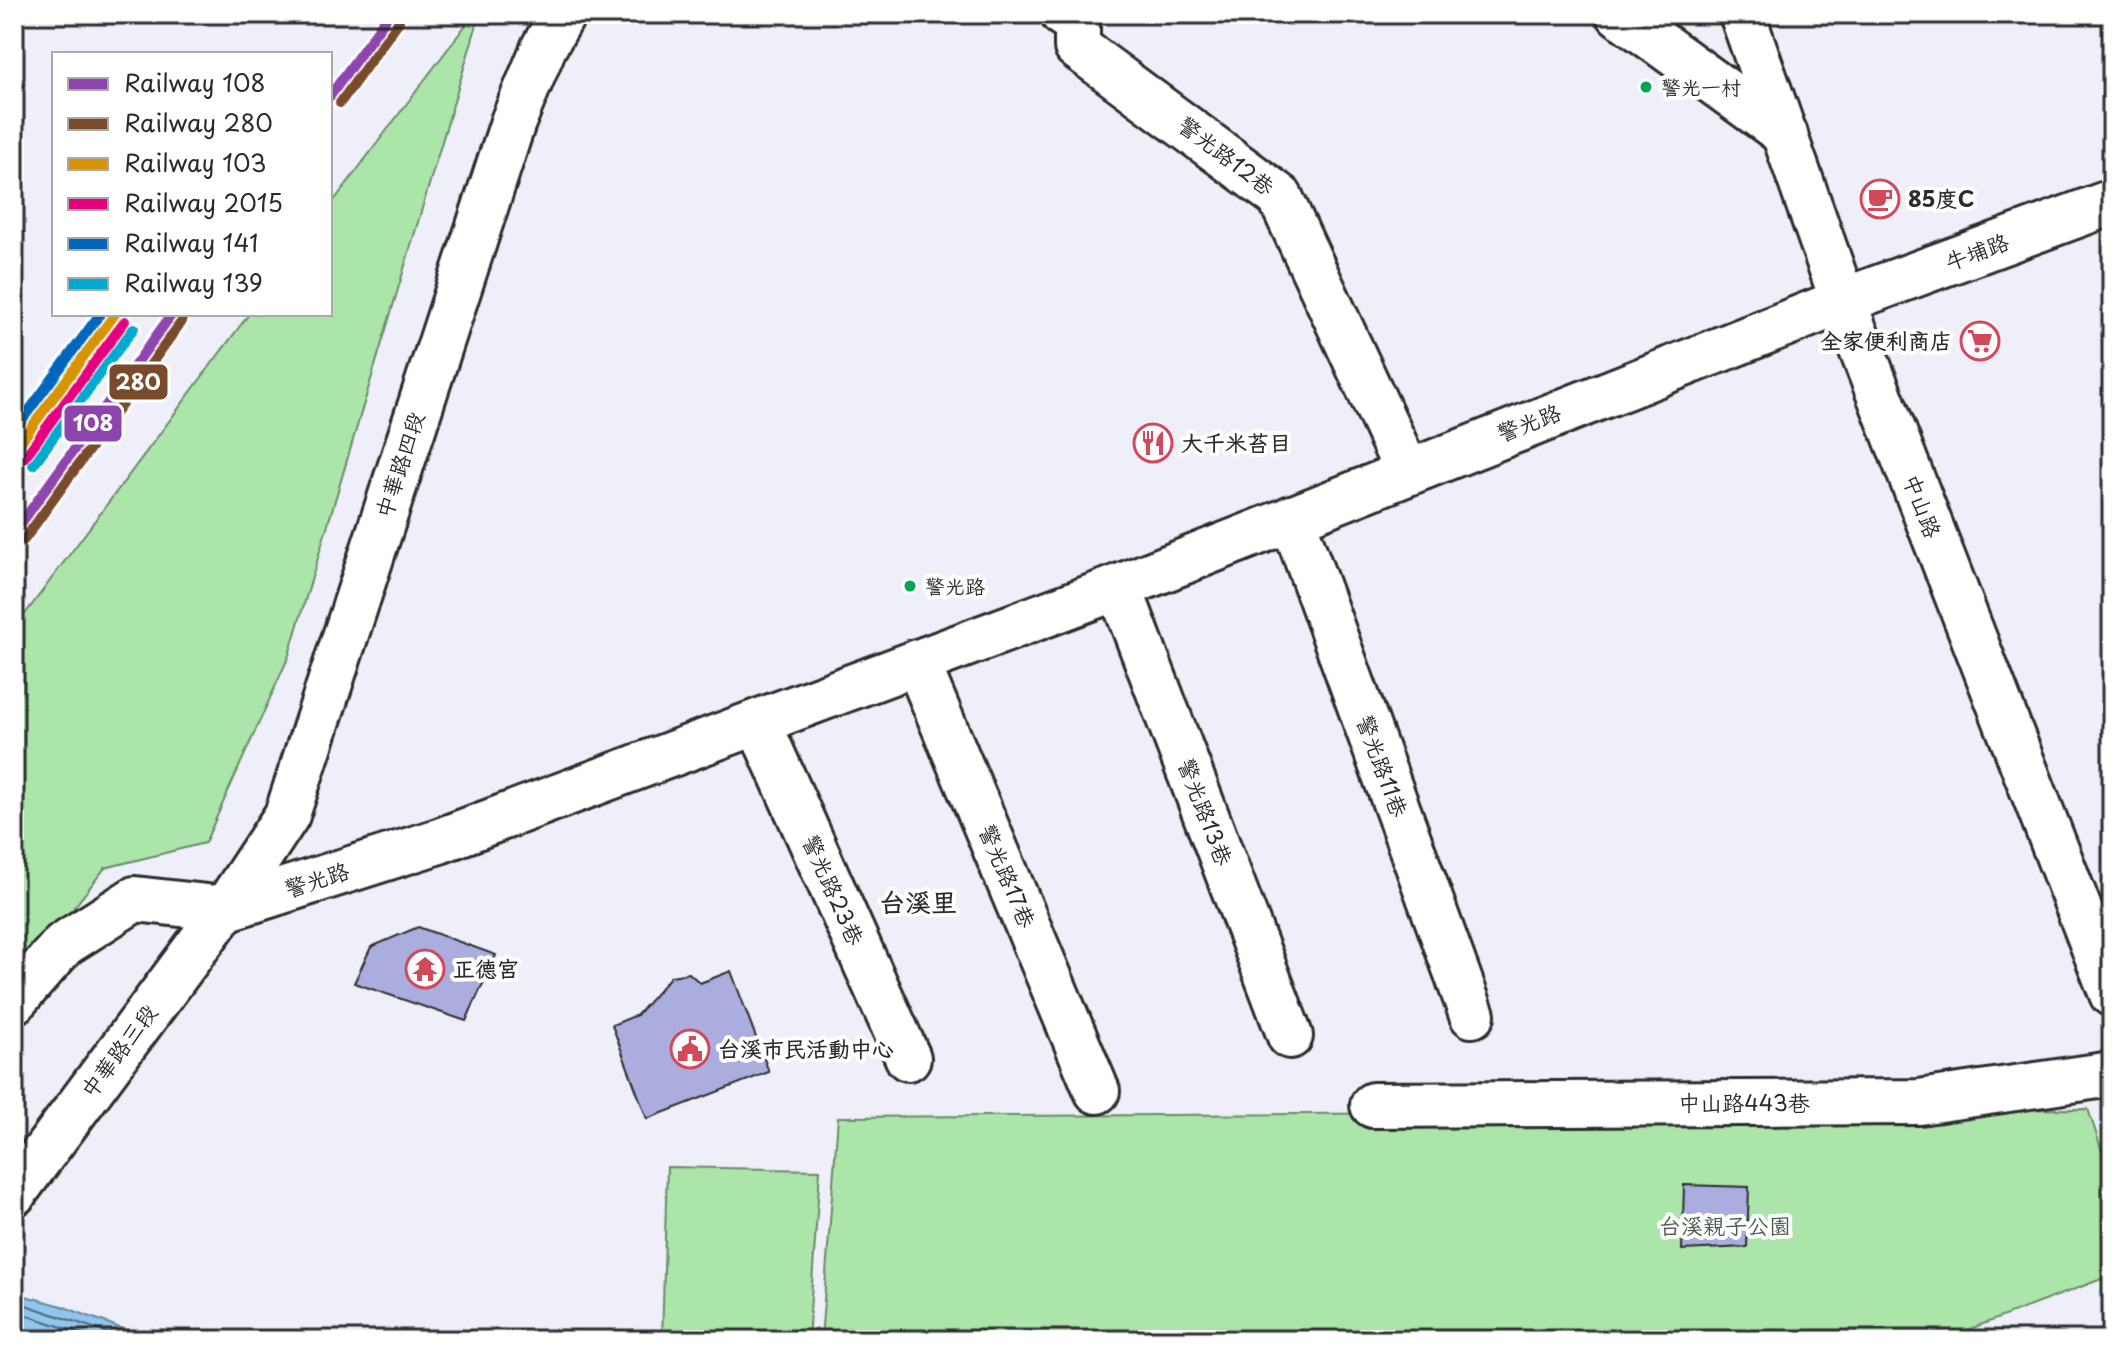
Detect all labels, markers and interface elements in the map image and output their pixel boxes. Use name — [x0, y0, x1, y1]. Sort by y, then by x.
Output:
legend — [52, 52, 332, 316]
text: Railway 108 — [124, 64, 266, 100]
place label: 警光一村 — [1661, 72, 1741, 102]
marker: 警光一村 — [1638, 79, 1654, 95]
text: Railway 280 — [124, 104, 273, 140]
street label: 警光路12巷 — [1172, 107, 1282, 202]
text: Railway 103 — [124, 144, 266, 180]
cafe icon: 85度C — [1859, 178, 1901, 220]
place label: 85度C — [1908, 181, 1974, 214]
text: Railway 2015 — [124, 184, 283, 220]
text: Railway 141 — [124, 224, 258, 260]
street label: 牛埔路 — [1940, 224, 2013, 277]
text: Railway 139 — [124, 264, 263, 300]
supermarket icon: 全家便利商店 — [1959, 320, 2001, 362]
place label: 全家便利商店 — [1820, 323, 1952, 356]
line badge: 280 — [108, 363, 169, 401]
text: 280 — [115, 364, 161, 397]
street label: 警光路 — [1492, 394, 1565, 449]
line badge: 108 — [63, 404, 123, 443]
text: 108 — [73, 405, 113, 438]
street label: 中華路四段 — [366, 407, 431, 522]
restaurant icon: 大千米苔目 — [1132, 422, 1174, 464]
place label: 大千米苔目 — [1181, 425, 1291, 458]
street label: 中山路 — [1896, 469, 1951, 542]
place label: 警光路 — [925, 571, 986, 601]
marker: 警光路 — [902, 578, 918, 594]
street label: 警光路11巷 — [1350, 710, 1417, 821]
street label: 警光路13巷 — [1171, 753, 1242, 870]
street label: 警光路17巷 — [972, 819, 1045, 932]
street label: 警光路23巷 — [795, 829, 873, 950]
street label: 警光路 — [280, 853, 353, 904]
district label: 台溪里 — [879, 882, 957, 921]
temple icon: 正德宮 — [404, 948, 446, 990]
place label: 正德宮 — [453, 951, 519, 984]
street label: 中華路三段 — [72, 996, 164, 1104]
public building icon: 台溪市民活動中心 — [669, 1028, 711, 1070]
place label: 台溪市民活動中心 — [718, 1031, 894, 1064]
street label: 中山路443巷 — [1678, 1085, 1810, 1118]
park label: 台溪親子公園 — [1659, 1208, 1791, 1241]

